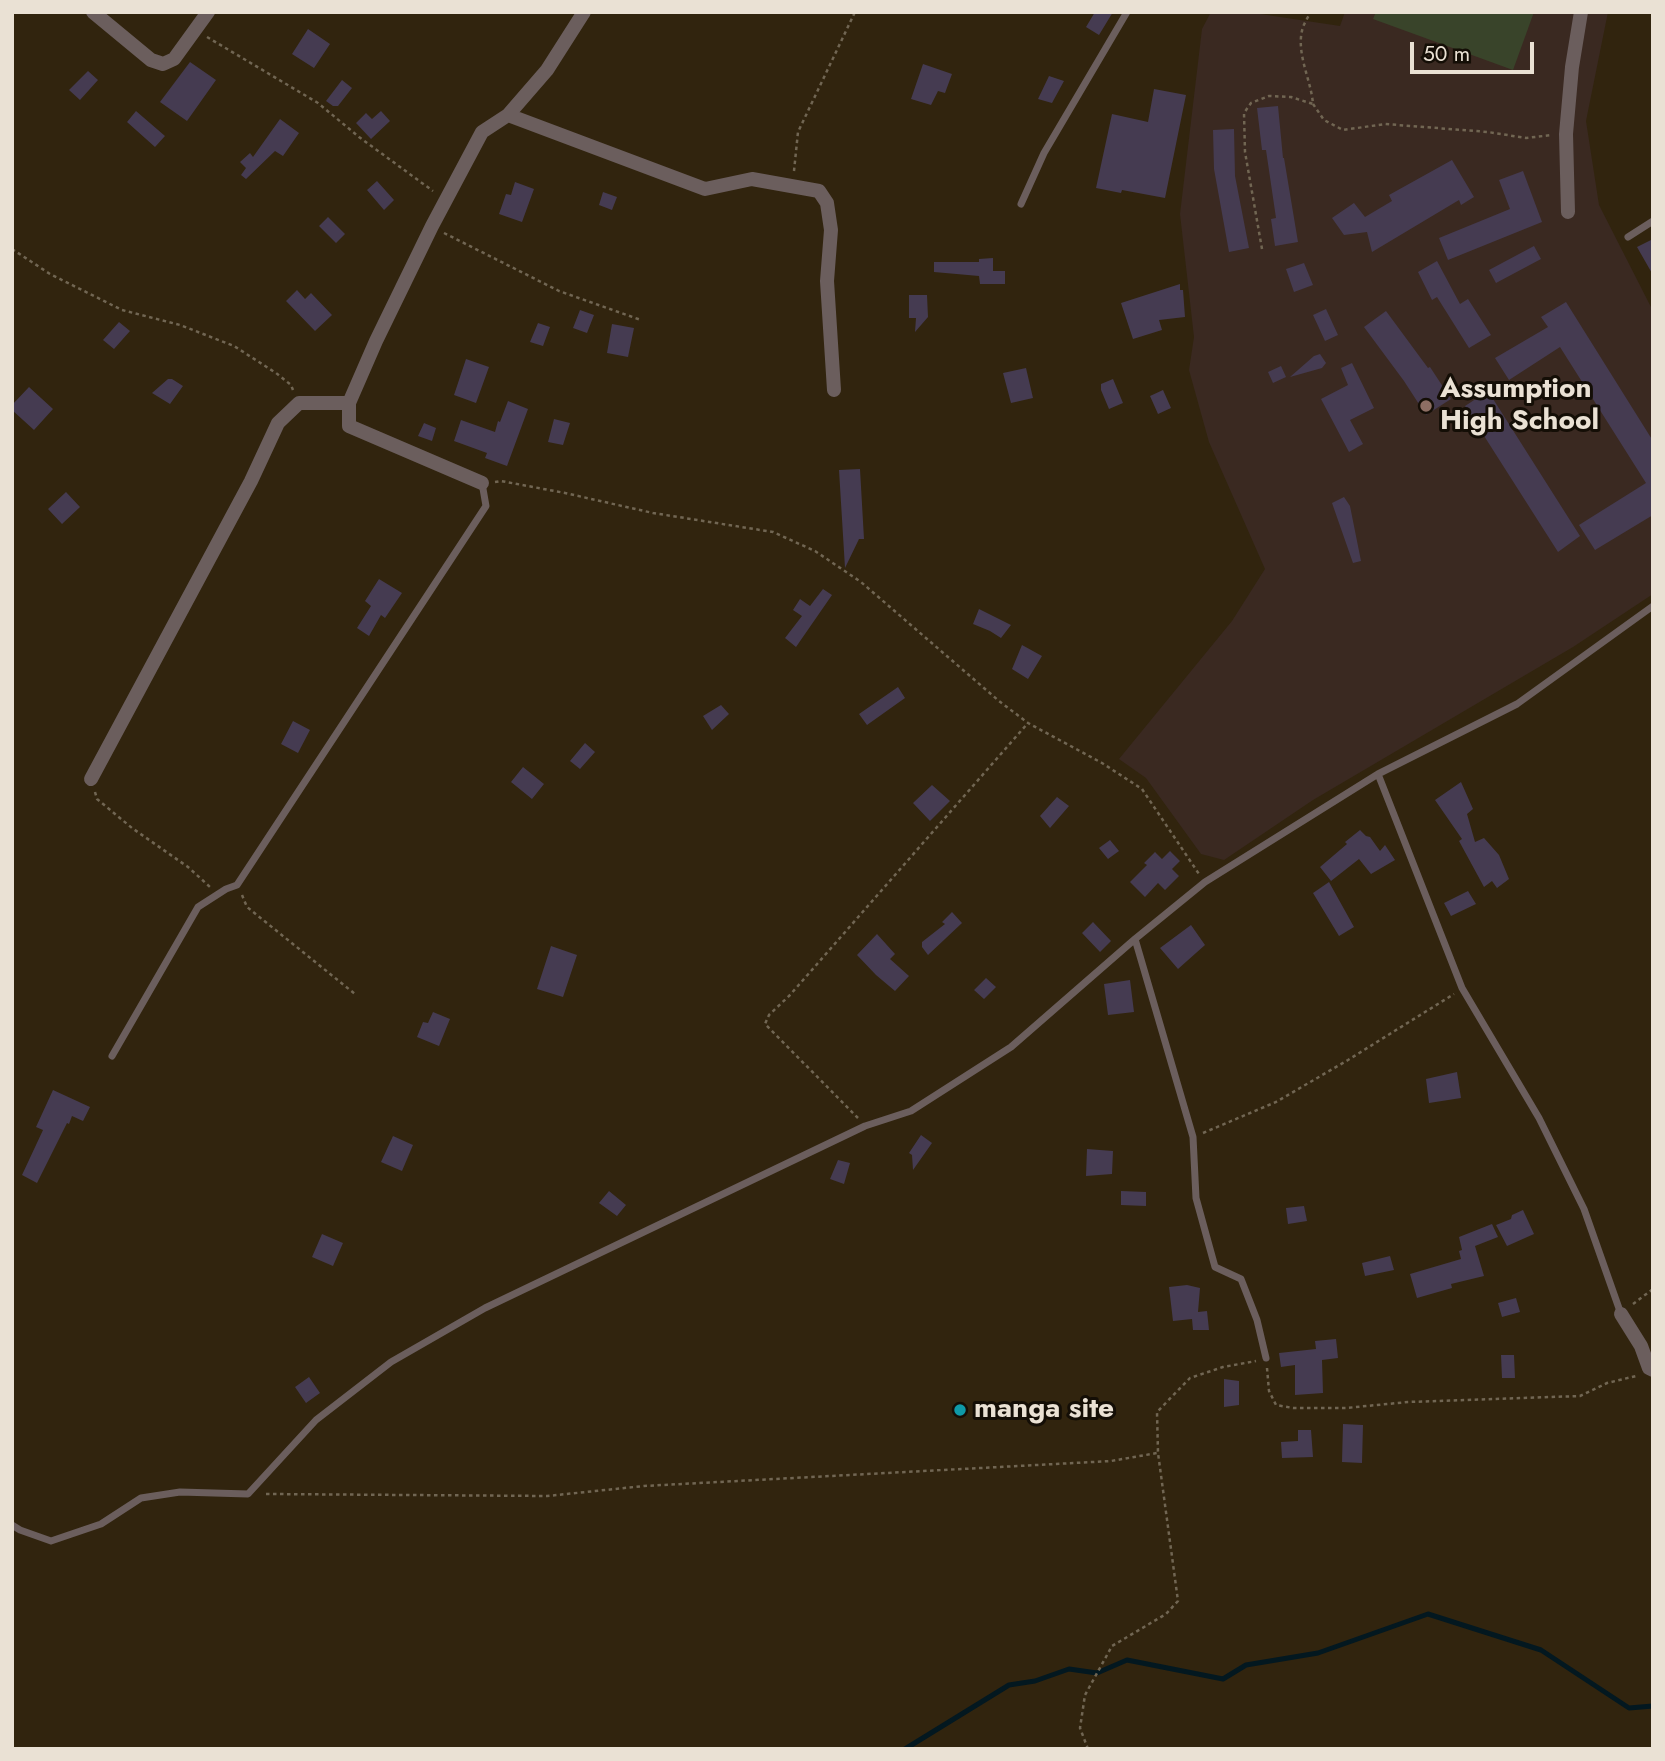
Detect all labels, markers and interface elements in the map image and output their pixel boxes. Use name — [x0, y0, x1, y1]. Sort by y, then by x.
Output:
scale bar — [1413, 28, 1537, 72]
text: 50 m — [1423, 39, 1470, 69]
place label: Assumption High School — [1440, 373, 1599, 439]
marker: Assumption High School — [1418, 398, 1434, 414]
place label: manga site — [974, 1393, 1114, 1427]
marker: manga site — [952, 1402, 968, 1418]

